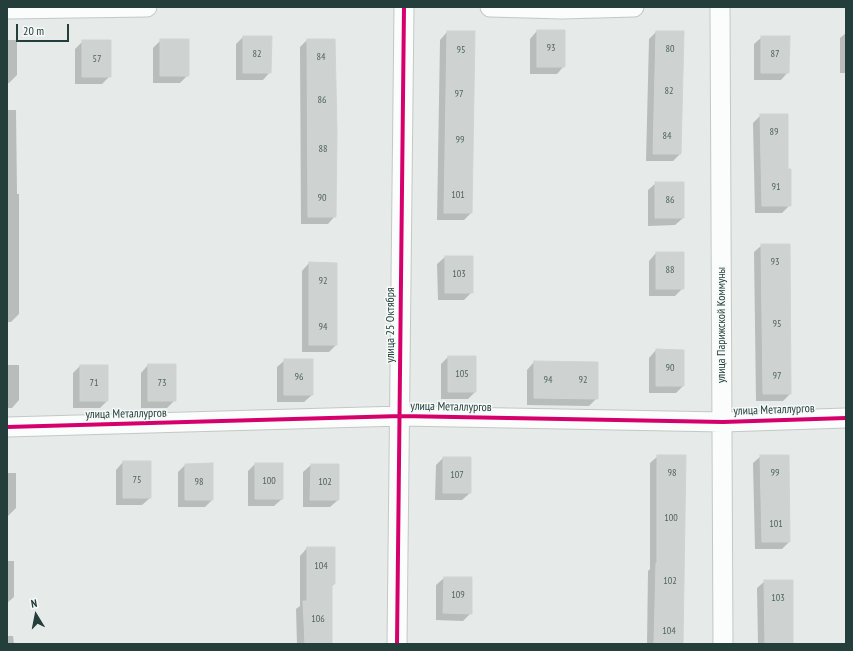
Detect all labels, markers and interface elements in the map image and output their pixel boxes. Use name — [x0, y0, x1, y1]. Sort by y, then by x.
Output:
scale bar — [18, 16, 71, 42]
text: 20 m — [23, 23, 44, 38]
house number: 93 — [547, 42, 555, 54]
house number: 80 — [666, 43, 674, 55]
house number: 95 — [457, 44, 465, 56]
house number: 82 — [253, 48, 261, 60]
house number: 87 — [771, 48, 779, 60]
house number: 84 — [317, 51, 325, 63]
house number: 57 — [93, 53, 101, 65]
house number: 82 — [665, 85, 673, 97]
house number: 97 — [455, 88, 463, 100]
house number: 86 — [318, 94, 326, 106]
house number: 89 — [770, 126, 778, 138]
house number: 84 — [663, 130, 671, 142]
house number: 99 — [456, 134, 464, 146]
house number: 88 — [319, 143, 327, 155]
house number: 91 — [772, 181, 780, 193]
house number: 101 — [451, 189, 465, 201]
house number: 90 — [318, 192, 326, 204]
house number: 86 — [666, 194, 674, 206]
house number: 93 — [771, 256, 779, 268]
house number: 88 — [666, 264, 674, 276]
street label: улица Парижской Коммуны — [715, 267, 729, 383]
house number: 103 — [452, 268, 466, 280]
house number: 92 — [319, 275, 327, 287]
street label: улица 25 Октября — [384, 287, 398, 363]
house number: 95 — [773, 318, 781, 330]
house number: 94 — [319, 321, 327, 333]
house number: 90 — [666, 362, 674, 374]
house number: 105 — [455, 368, 469, 380]
house number: 97 — [773, 370, 781, 382]
house number: 96 — [295, 371, 303, 383]
house number: 94 — [544, 374, 552, 386]
house number: 92 — [579, 374, 587, 386]
house number: 71 — [90, 377, 98, 389]
house number: 73 — [158, 377, 166, 389]
street label: улица Металлургов — [410, 399, 492, 415]
street label: улица Металлургов — [733, 401, 815, 419]
street label: улица Металлургов — [85, 406, 167, 422]
house number: 98 — [668, 467, 676, 479]
house number: 99 — [771, 467, 779, 479]
house number: 107 — [450, 469, 464, 481]
house number: 75 — [133, 474, 141, 486]
house number: 100 — [262, 475, 276, 487]
house number: 98 — [195, 476, 203, 488]
house number: 102 — [318, 476, 332, 488]
house number: 100 — [664, 512, 678, 524]
house number: 101 — [769, 518, 783, 530]
house number: 104 — [314, 560, 328, 572]
house number: 102 — [663, 575, 677, 587]
house number: 109 — [451, 589, 465, 601]
house number: 103 — [771, 592, 785, 604]
north arrow — [16, 595, 56, 635]
text: N — [30, 596, 38, 611]
house number: 106 — [311, 613, 325, 625]
house number: 104 — [662, 625, 676, 637]

